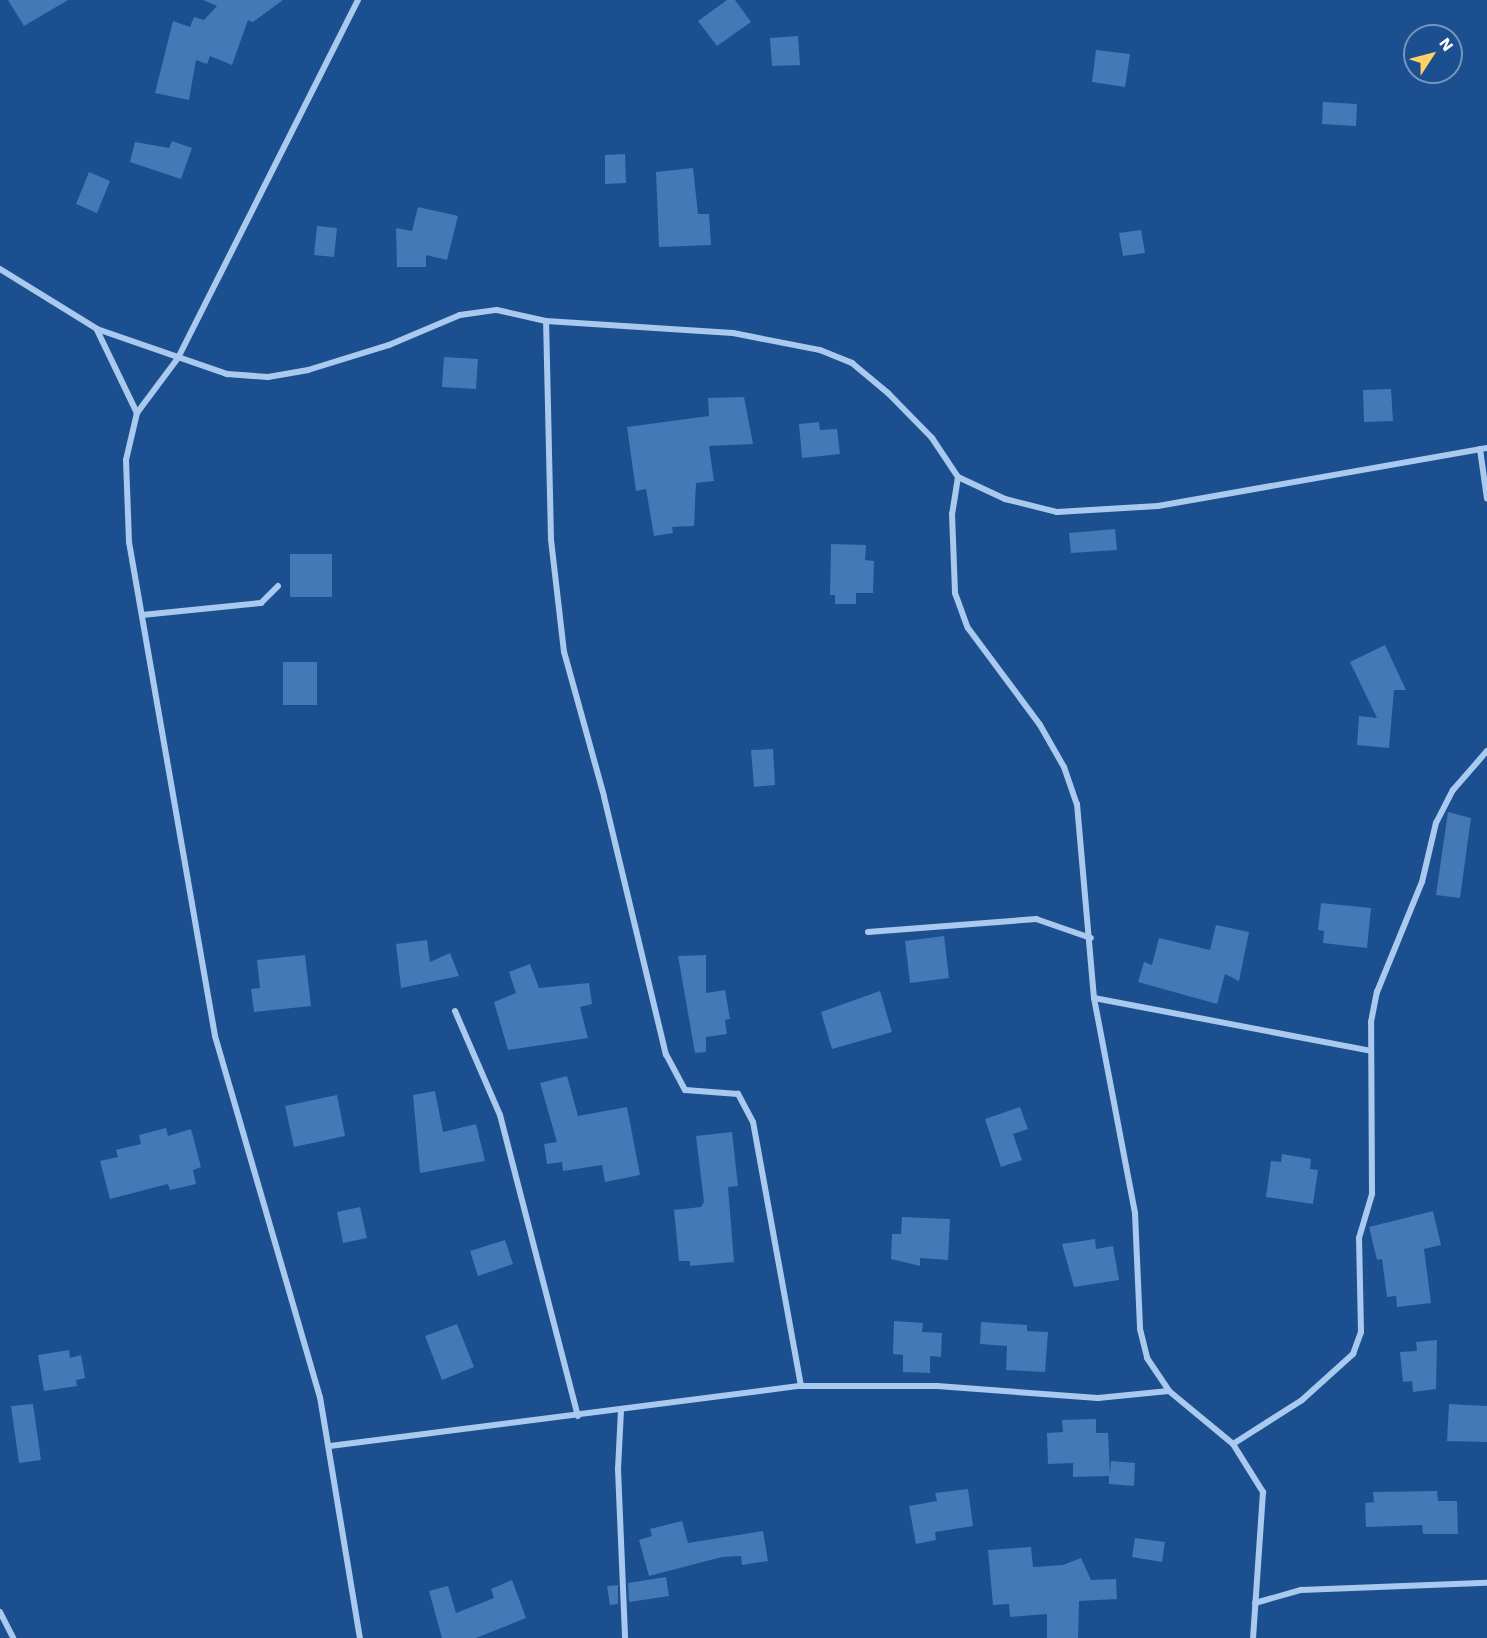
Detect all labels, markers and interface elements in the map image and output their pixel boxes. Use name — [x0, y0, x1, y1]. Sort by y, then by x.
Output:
north arrow — [1403, 24, 1463, 84]
text: N — [1435, 34, 1458, 55]

